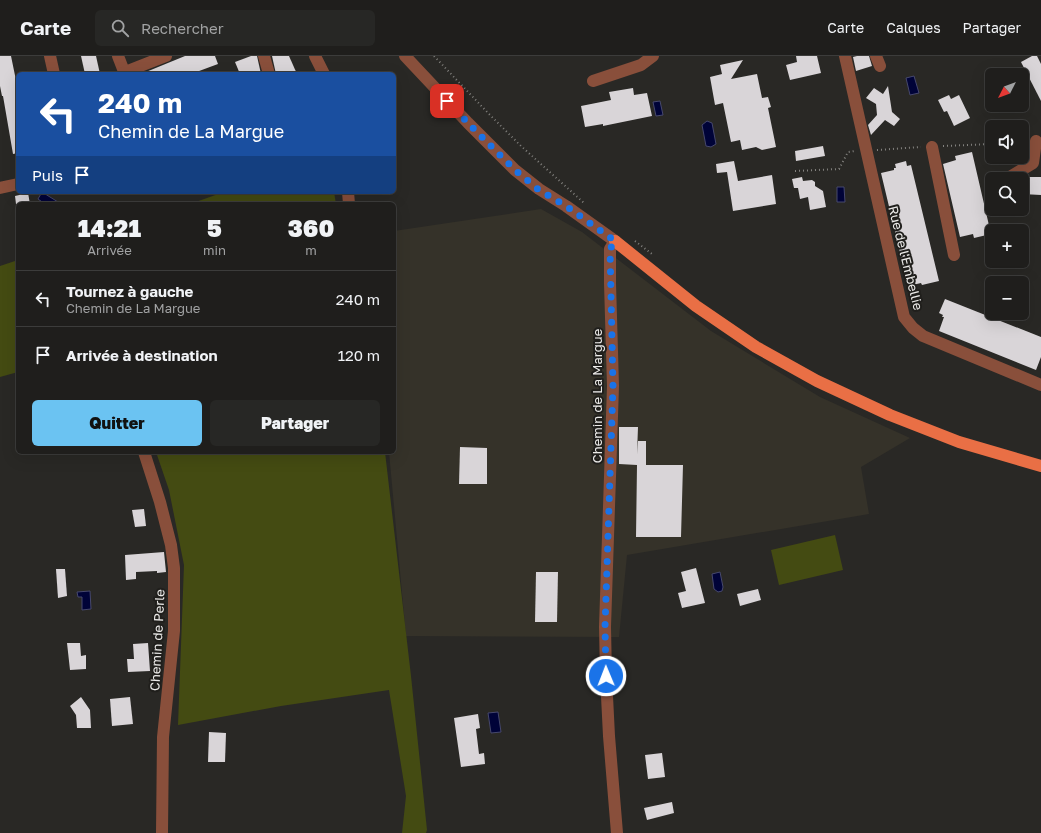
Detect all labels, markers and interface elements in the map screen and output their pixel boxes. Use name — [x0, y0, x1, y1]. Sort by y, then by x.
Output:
search box — [95, 10, 375, 46]
text: Carte — [20, 16, 71, 39]
icon: search — [109, 17, 131, 39]
text: Rechercher — [141, 19, 224, 37]
text: Carte — [827, 19, 864, 36]
text: Calques — [886, 19, 941, 36]
text: Partager — [963, 19, 1021, 36]
north arrow — [985, 68, 1029, 112]
map controls — [985, 68, 1029, 320]
pin — [430, 84, 464, 118]
text: 240 m — [98, 86, 182, 119]
icon: left — [32, 88, 84, 140]
icon: arrive — [436, 90, 458, 112]
text: Chemin de La Margue — [98, 120, 284, 142]
button: sound — [985, 120, 1029, 164]
icon: arrive — [71, 164, 93, 186]
text: Puis — [32, 166, 63, 184]
button: search — [985, 172, 1029, 216]
street label: Rue de l'Embellie — [885, 204, 927, 312]
text: 14:21 — [78, 213, 141, 242]
text: 5 — [207, 213, 222, 242]
text: 360 — [288, 213, 334, 242]
button: + — [985, 224, 1029, 268]
text: Arrivée — [87, 242, 132, 258]
text: min — [203, 242, 226, 258]
text: m — [305, 242, 317, 258]
button: − — [985, 276, 1029, 320]
text: Tournez à gauche — [66, 282, 193, 300]
icon: left — [32, 288, 54, 310]
text: 240 m — [336, 290, 380, 308]
text: Chemin de La Margue — [66, 300, 200, 316]
street label: Chemin de La Margue — [589, 329, 605, 463]
icon: arrive — [32, 344, 54, 366]
text: Arrivée à destination — [66, 346, 218, 364]
text: 120 m — [338, 346, 380, 364]
button: Quitter — [32, 400, 202, 446]
button: Partager — [210, 400, 380, 446]
street label: Chemin de Perle — [146, 589, 168, 691]
position arrow — [585, 655, 627, 697]

